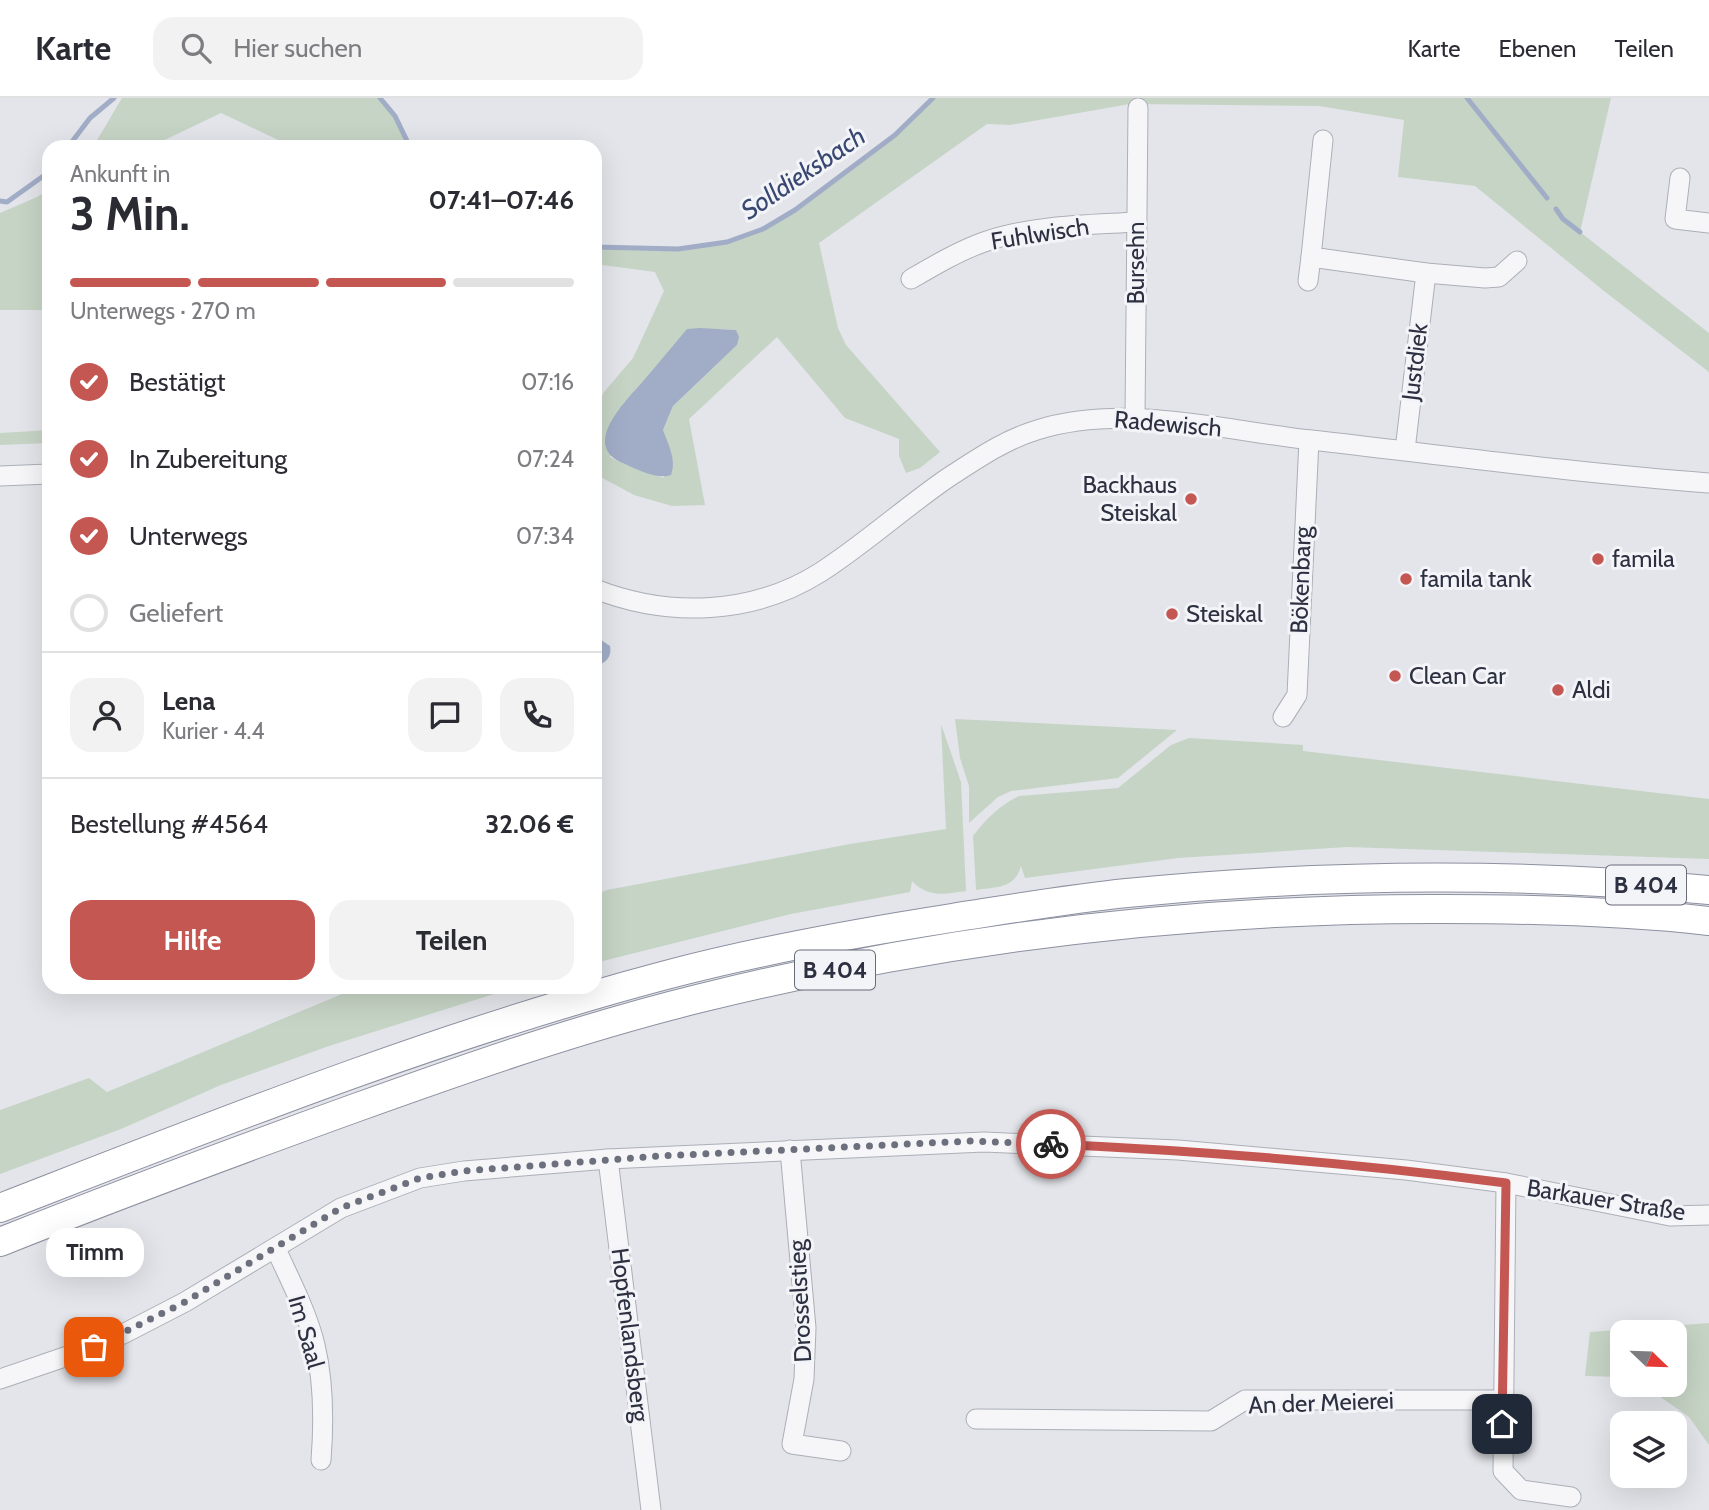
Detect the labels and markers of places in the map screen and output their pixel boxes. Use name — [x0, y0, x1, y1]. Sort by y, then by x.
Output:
place label: Backhaus Steiskal — [1082, 470, 1177, 527]
marker: Backhaus Steiskal — [1183, 491, 1199, 507]
place label: famila — [1612, 544, 1675, 573]
marker: famila — [1590, 551, 1606, 567]
place label: famila tank — [1420, 564, 1532, 593]
marker: famila tank — [1398, 571, 1414, 587]
place label: Steiskal — [1186, 599, 1263, 628]
marker: Steiskal — [1164, 606, 1180, 622]
place label: Clean Car — [1409, 661, 1506, 690]
marker: Clean Car — [1387, 668, 1403, 684]
place label: Aldi — [1572, 675, 1611, 704]
marker: Aldi — [1550, 682, 1566, 698]
callout: Timm — [45, 1228, 143, 1277]
pin — [64, 1317, 124, 1377]
pin — [1472, 1394, 1532, 1454]

